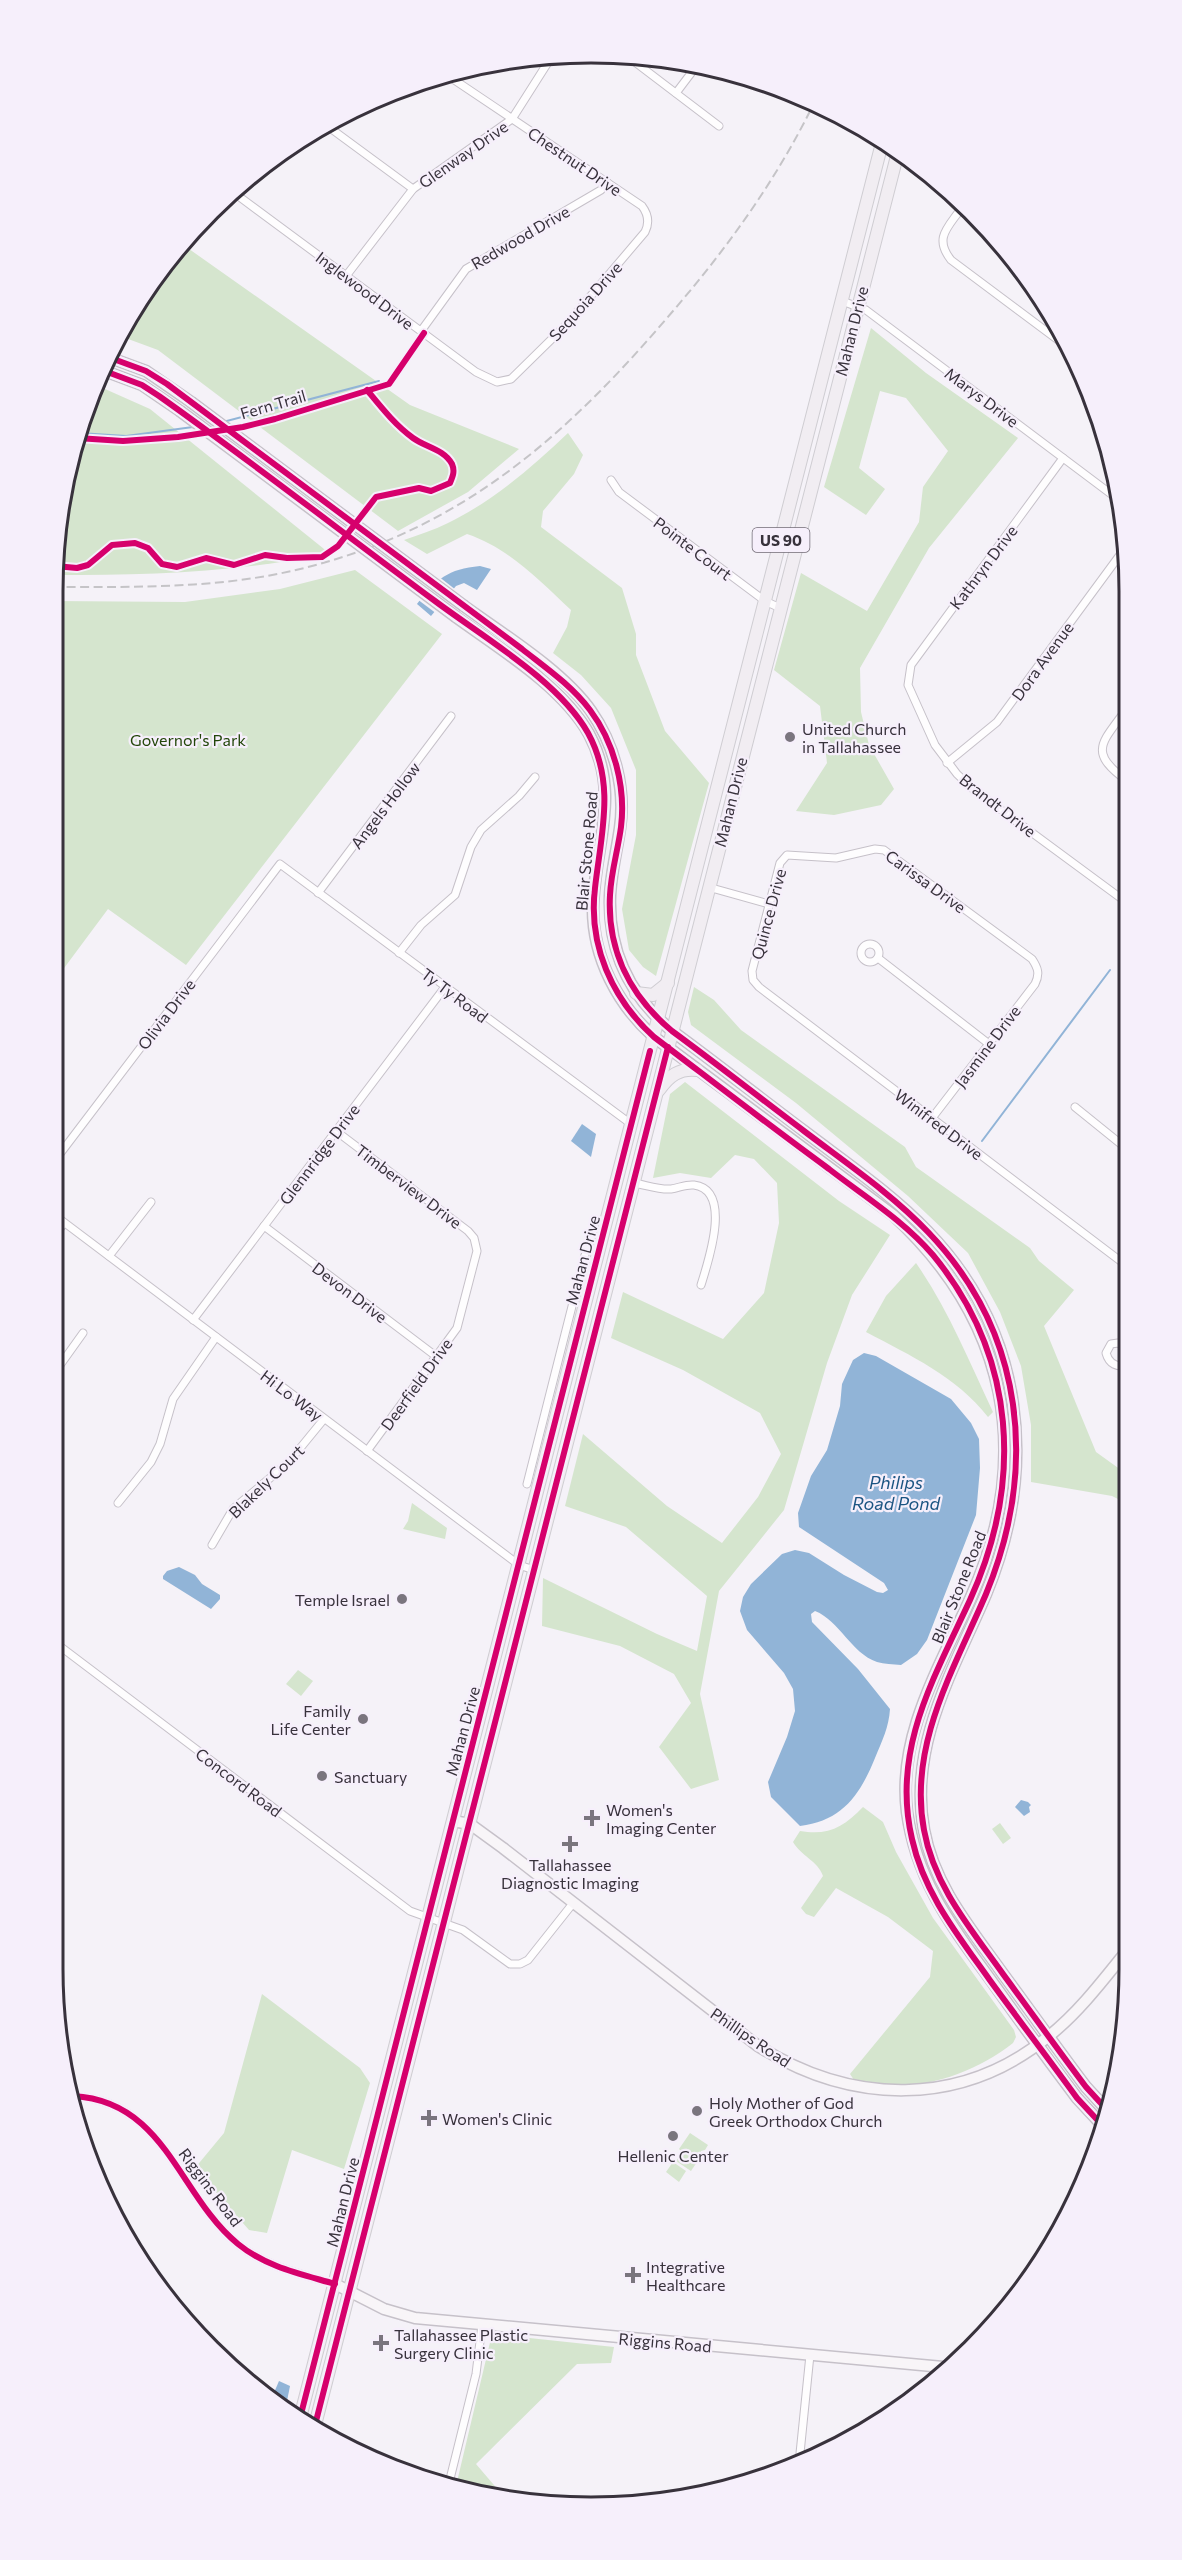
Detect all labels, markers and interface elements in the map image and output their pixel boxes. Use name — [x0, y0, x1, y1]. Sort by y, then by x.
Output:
street label: Glenway Drive — [415, 116, 511, 192]
street label: Chestnut Drive — [525, 123, 625, 199]
street label: Redwood Drive — [467, 201, 573, 273]
street label: Inglewood Drive — [312, 247, 418, 333]
street label: Sequoia Drive — [545, 258, 625, 344]
street label: Mahan Drive — [831, 284, 871, 378]
street label: Marys Drive — [941, 363, 1023, 431]
street label: Fern Trail — [238, 386, 308, 422]
street label: Pointe Court — [650, 512, 736, 584]
street label: Kathryn Drive — [945, 521, 1021, 613]
road number: US 90 — [752, 528, 810, 552]
street label: Dora Avenue — [1007, 618, 1077, 704]
place label: United Church in Tallahassee — [802, 719, 906, 756]
park label: Governor's Park — [130, 730, 246, 749]
marker: United Church in Tallahassee — [783, 730, 797, 744]
street label: Mahan Drive — [710, 755, 750, 849]
street label: Angels Hollow — [346, 758, 424, 852]
street label: Brandt Drive — [956, 769, 1040, 841]
street label: Blair Stone Road — [571, 791, 601, 911]
street label: Carissa Drive — [882, 846, 970, 916]
street label: Quince Drive — [747, 866, 789, 962]
street label: Ty Ty Road — [418, 964, 492, 1026]
street label: Olivia Drive — [133, 975, 199, 1053]
street label: Jasmine Drive — [950, 1001, 1024, 1091]
street label: Winifred Drive — [891, 1085, 987, 1163]
street label: Glennridge Drive — [275, 1100, 363, 1208]
street label: Timberview Drive — [352, 1140, 466, 1232]
street label: Mahan Drive — [561, 1213, 603, 1307]
street label: Devon Drive — [309, 1258, 391, 1326]
street label: Deerfield Drive — [376, 1334, 456, 1434]
street label: Hi Lo Way — [257, 1365, 327, 1425]
street label: Blakely Court — [224, 1440, 308, 1522]
water label: Philips Road Pond — [852, 1471, 941, 1514]
street label: Blair Stone Road — [927, 1528, 989, 1646]
place label: Temple Israel — [295, 1590, 390, 1609]
marker: Temple Israel — [395, 1592, 409, 1606]
street label: Mahan Drive — [441, 1684, 483, 1778]
place label: Family Life Center — [270, 1701, 352, 1738]
marker: Family Life Center — [356, 1712, 370, 1726]
street label: Concord Road — [192, 1743, 286, 1821]
place label: Sanctuary — [334, 1767, 407, 1786]
marker: Sanctuary — [315, 1769, 329, 1783]
place label: Women's Imaging Center — [606, 1800, 717, 1837]
marker: Women's Imaging Center — [583, 1809, 601, 1827]
marker: Tallahassee Diagnostic Imaging — [561, 1835, 579, 1853]
place label: Tallahassee Diagnostic Imaging — [501, 1855, 639, 1892]
street label: Phillips Road — [707, 2003, 795, 2071]
place label: Holy Mother of God Greek Orthodox Church — [709, 2093, 882, 2130]
marker: Holy Mother of God Greek Orthodox Church — [690, 2104, 704, 2118]
marker: Women's Clinic — [420, 2109, 438, 2127]
place label: Women's Clinic — [442, 2109, 552, 2128]
marker: Hellenic Center — [666, 2129, 680, 2143]
street label: Riggins Road — [175, 2144, 247, 2230]
place label: Hellenic Center — [617, 2146, 729, 2165]
street label: Mahan Drive — [322, 2155, 362, 2249]
place label: Integrative Healthcare — [646, 2257, 725, 2294]
marker: Integrative Healthcare — [624, 2266, 642, 2284]
place label: Tallahassee Plastic Surgery Clinic — [394, 2325, 528, 2362]
street label: Riggins Road — [618, 2328, 712, 2356]
marker: Tallahassee Plastic Surgery Clinic — [372, 2334, 390, 2352]

